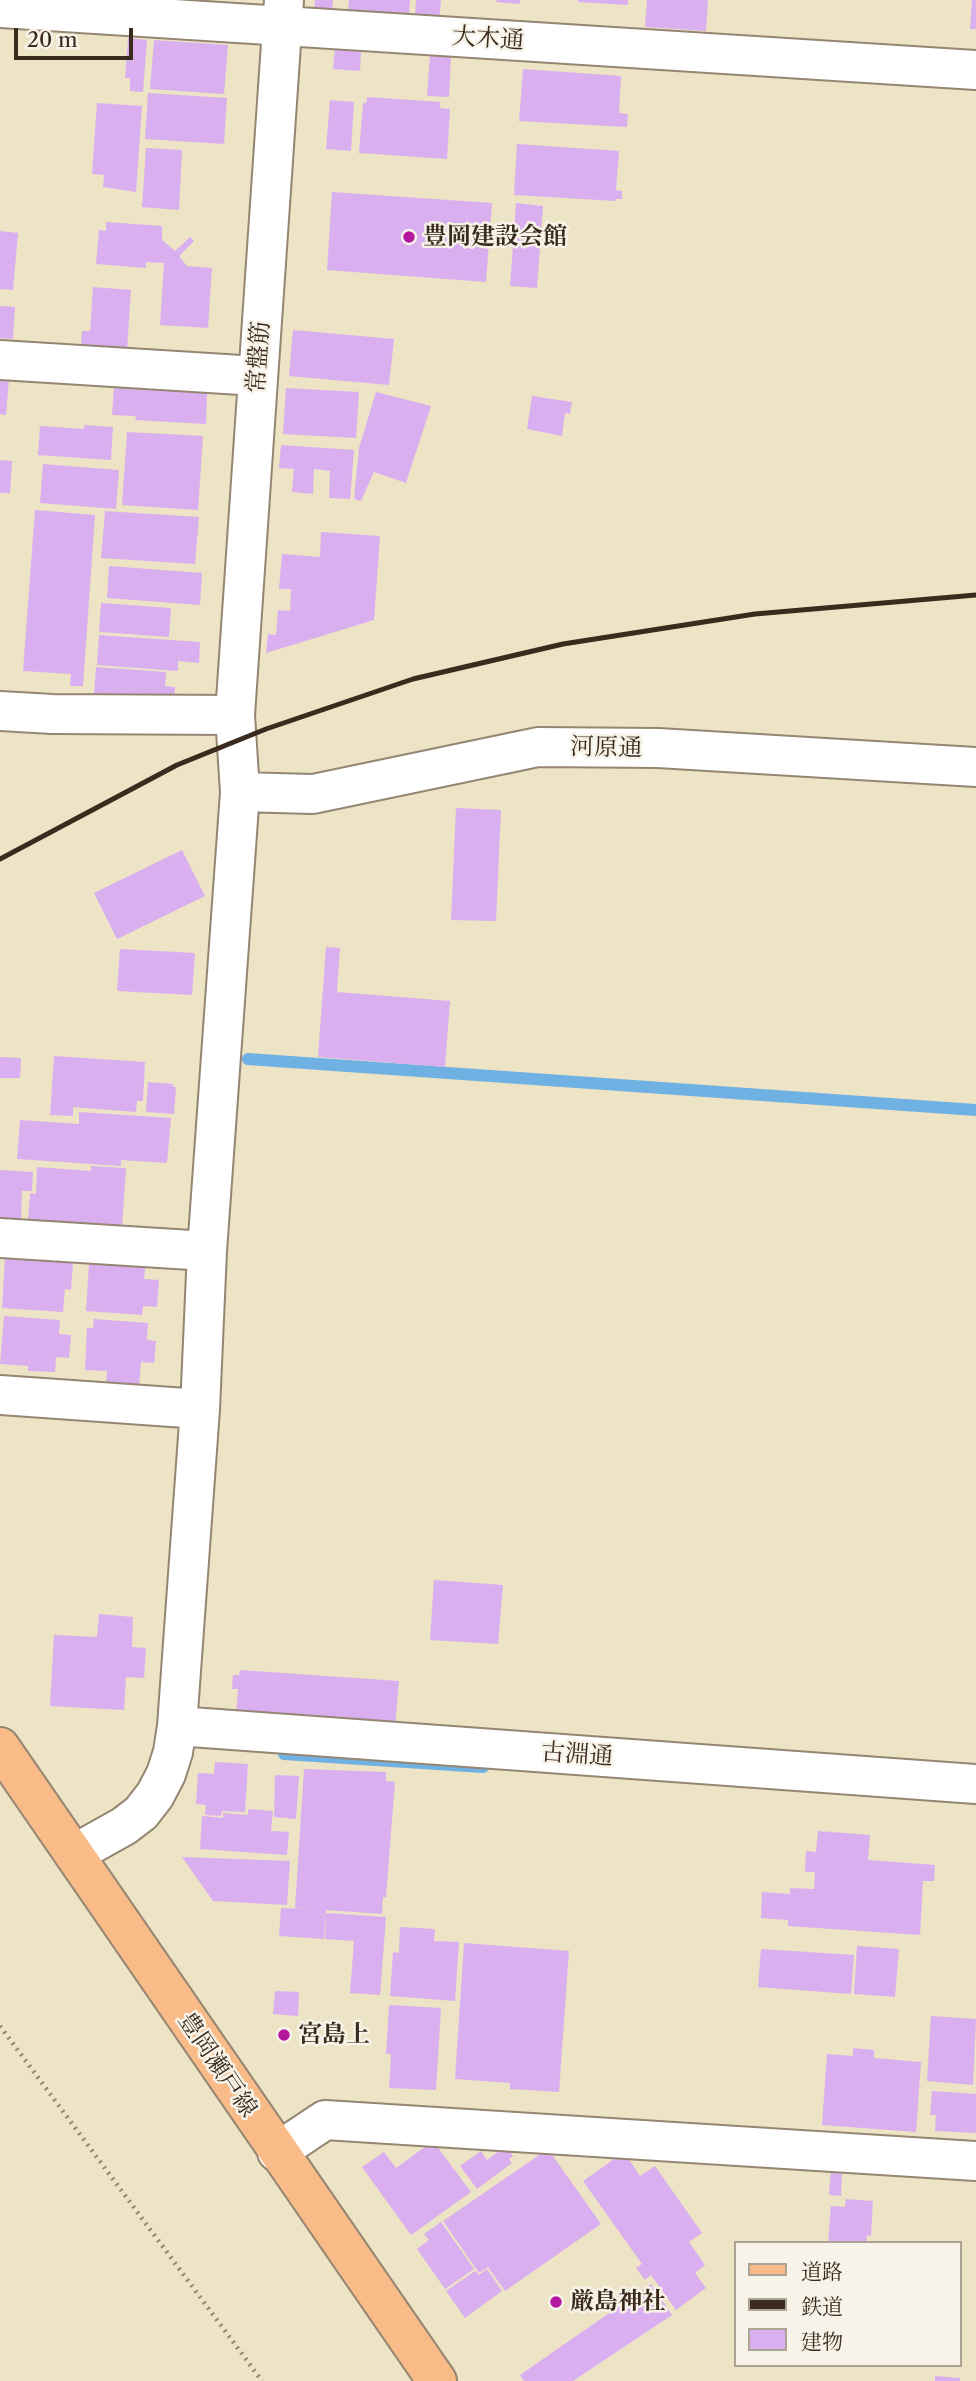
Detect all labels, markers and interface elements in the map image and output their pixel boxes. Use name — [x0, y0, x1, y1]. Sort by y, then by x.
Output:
scale bar — [18, 14, 136, 58]
street label: 大木通 — [451, 22, 525, 56]
text: 20 m — [27, 27, 78, 52]
place label: 豊岡建設会館 — [423, 223, 567, 251]
marker: 豊岡建設会館 — [401, 229, 417, 245]
street label: 常盤筋 — [242, 320, 276, 394]
street label: 河原通 — [570, 733, 642, 763]
street label: 古淵通 — [540, 1738, 614, 1772]
street label: 豊岡瀬戸線 — [172, 2007, 262, 2123]
place label: 宮島上 — [298, 2021, 370, 2049]
marker: 宮島上 — [276, 2027, 292, 2043]
legend — [734, 2241, 962, 2367]
text: 道路 — [801, 2259, 843, 2284]
place label: 厳島神社 — [570, 2288, 666, 2316]
marker: 厳島神社 — [548, 2294, 564, 2310]
text: 鉄道 — [801, 2294, 843, 2319]
text: 建物 — [801, 2329, 843, 2354]

